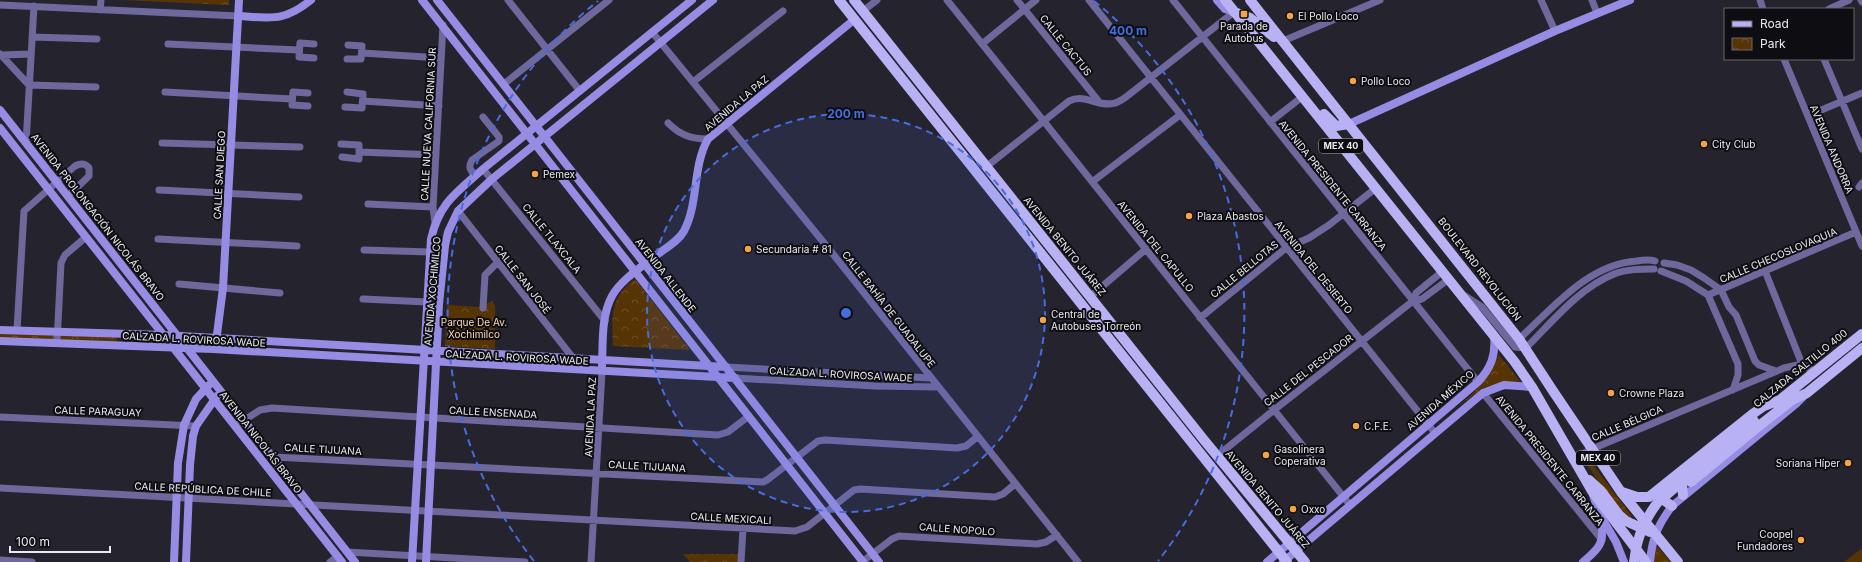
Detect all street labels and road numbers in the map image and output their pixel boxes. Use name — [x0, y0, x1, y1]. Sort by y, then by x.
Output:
street label: CALLE CACTUS — [1038, 12, 1094, 78]
street label: CALLE NUEVA CALIFORNIA SUR — [418, 46, 438, 201]
street label: AVENIDA LA PAZ — [701, 73, 771, 133]
street label: AVENIDA ANDORRA — [1808, 103, 1856, 195]
street label: AVENIDA PRESIDENTE CARRANZA — [1277, 117, 1389, 253]
street label: AVENIDA PROLONGACIÓN NICOLÁS BRAVO — [29, 130, 168, 303]
street label: CALLE SAN DIEGO — [211, 130, 227, 220]
road number: MEX 40 — [1319, 139, 1363, 153]
street label: AVENIDA BENITO JUÁREZ — [1021, 193, 1109, 298]
street label: AVENIDA DEL CAPULLO — [1115, 198, 1197, 294]
street label: CALLE TLAXCALA — [520, 201, 584, 275]
street label: BOULEVARD REVOLUCIÓN — [1436, 214, 1525, 323]
street label: AVENIDA DEL DESIERTO — [1273, 218, 1355, 316]
street label: CALLE CHECOSLOVAQUIA — [1717, 225, 1839, 285]
street label: AVENIDA ALLENDE — [633, 235, 699, 315]
street label: AVENIDA XOCHIMILCO — [421, 236, 443, 346]
street label: CALLE BELLOTAS — [1208, 238, 1280, 300]
street label: CALLE SAN JOSÉ — [493, 242, 554, 316]
street label: CALLE BAHÍA DE GUADALUPE — [840, 248, 939, 370]
street label: CALZADA SALTILLO 400 — [1751, 326, 1849, 410]
street label: CALZADA L. ROVIROSA WADE — [122, 329, 266, 349]
street label: CALLE DEL PESCADOR — [1261, 331, 1355, 409]
street label: CALZADA L. ROVIROSA WADE — [445, 347, 589, 367]
street label: CALZADA L. ROVIROSA WADE — [769, 364, 913, 384]
street label: AVENIDA MÉXICO — [1403, 366, 1476, 433]
street label: AVENIDA LA PAZ — [582, 377, 598, 457]
street label: AVENIDA NICOLÁS BRAVO — [217, 388, 306, 496]
street label: AVENIDA PRESIDENTE CARRANZA — [1494, 392, 1606, 528]
street label: CALLE BÉLGICA — [1589, 402, 1665, 443]
street label: CALLE PARAGUAY — [54, 403, 142, 419]
street label: CALLE ENSENADA — [449, 404, 538, 420]
street label: CALLE TIJUANA — [284, 441, 362, 457]
street label: AVENIDA BENITO JUÁREZ — [1224, 447, 1313, 550]
road number: MEX 40 — [1576, 451, 1620, 465]
street label: CALLE TIJUANA — [608, 458, 686, 474]
street label: CALLE REPÚBLICA DE CHILE — [134, 478, 272, 499]
street label: CALLE MEXICALI — [690, 510, 772, 526]
street label: CALLE NOPOLO — [918, 520, 996, 538]

